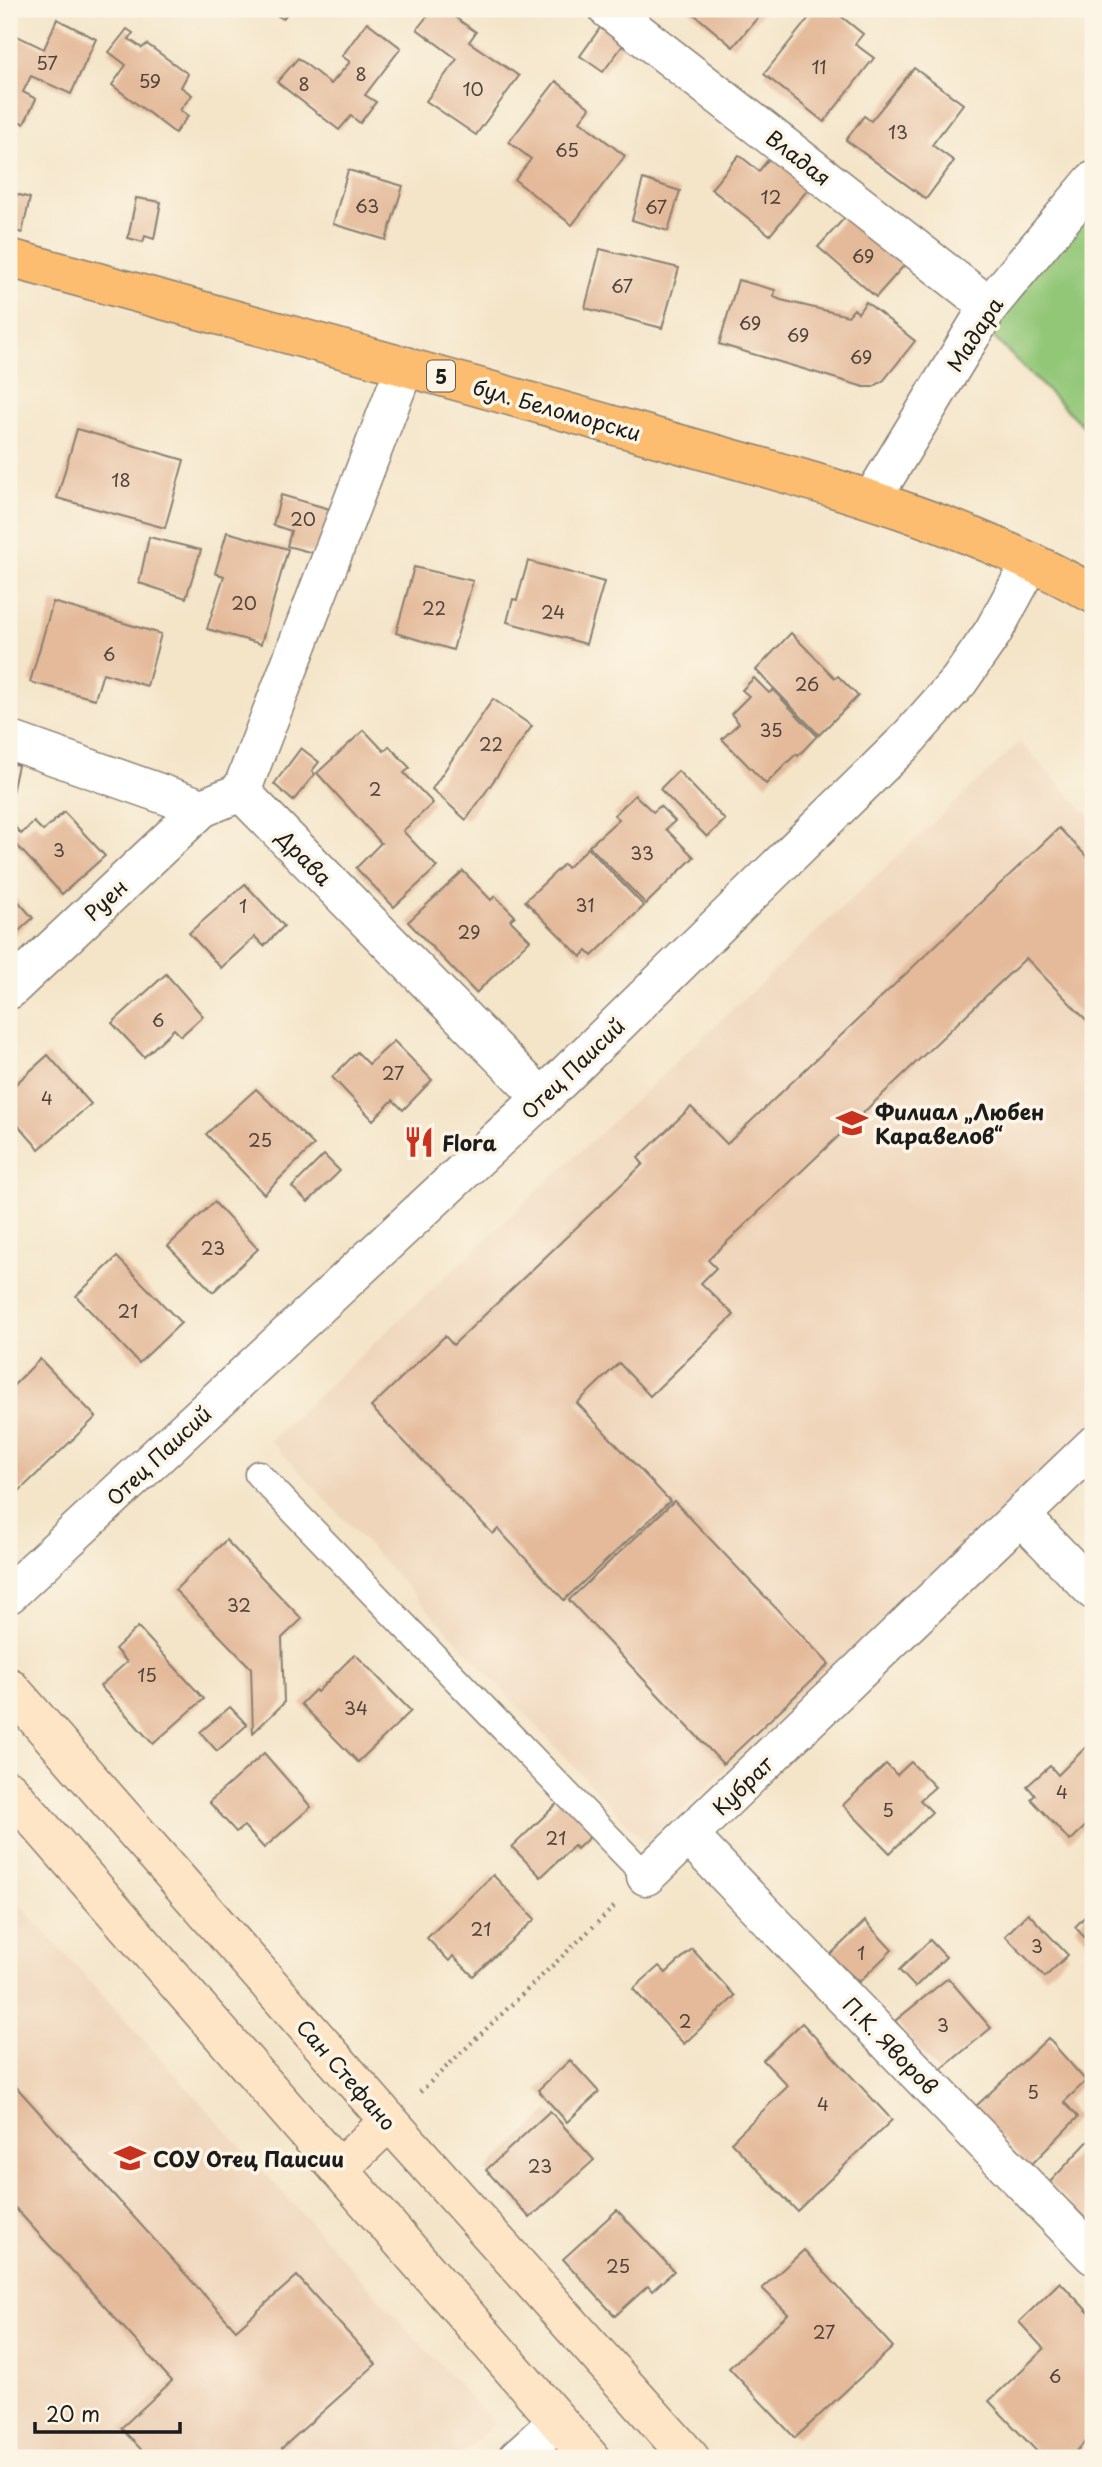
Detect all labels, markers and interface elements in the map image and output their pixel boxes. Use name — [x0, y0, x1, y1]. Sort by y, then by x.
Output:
house number: 57 — [36, 49, 58, 76]
house number: 11 — [811, 53, 827, 80]
house number: 8 — [355, 60, 367, 87]
house number: 59 — [139, 67, 161, 94]
house number: 8 — [298, 70, 310, 97]
house number: 10 — [462, 75, 484, 102]
house number: 13 — [888, 118, 908, 145]
street label: Владая — [760, 121, 838, 193]
house number: 65 — [555, 136, 579, 163]
house number: 12 — [761, 183, 781, 210]
house number: 63 — [355, 192, 379, 219]
house number: 67 — [645, 193, 667, 220]
house number: 69 — [852, 242, 874, 269]
house number: 67 — [611, 272, 633, 299]
street label: Мадара — [938, 290, 1011, 378]
house number: 69 — [739, 309, 761, 336]
house number: 69 — [787, 321, 809, 348]
house number: 69 — [850, 343, 872, 370]
road number: 5 — [427, 360, 455, 392]
street label: бул. Беломорски — [469, 370, 645, 448]
house number: 18 — [111, 466, 131, 493]
house number: 20 — [290, 505, 316, 532]
house number: 20 — [231, 589, 257, 616]
house number: 22 — [422, 594, 446, 621]
house number: 24 — [541, 598, 565, 625]
house number: 6 — [103, 640, 115, 667]
house number: 26 — [795, 670, 819, 697]
house number: 35 — [759, 716, 783, 743]
house number: 22 — [479, 730, 503, 757]
house number: 2 — [369, 775, 381, 802]
street label: Драва — [269, 821, 340, 893]
house number: 3 — [53, 836, 65, 863]
house number: 33 — [630, 839, 654, 866]
street label: Руен — [76, 870, 134, 928]
house number: 31 — [576, 891, 594, 918]
house number: 1 — [239, 892, 247, 919]
house number: 29 — [458, 918, 480, 945]
house number: 6 — [152, 1006, 164, 1033]
street label: Отец Паисий — [513, 1010, 631, 1126]
house number: 27 — [382, 1059, 404, 1086]
house number: 4 — [41, 1084, 53, 1111]
place label: Филиал „Любен Каравелов“ — [875, 1095, 1044, 1151]
school or university icon: Филиал „Любен Каравелов“ — [835, 1106, 869, 1140]
restaurant icon: Flora — [402, 1125, 436, 1159]
house number: 25 — [248, 1126, 272, 1153]
place label: Flora — [442, 1126, 497, 1158]
house number: 23 — [201, 1234, 225, 1261]
house number: 21 — [118, 1297, 138, 1324]
street label: Отец Паисий — [98, 1398, 218, 1512]
house number: 32 — [227, 1591, 251, 1618]
house number: 15 — [137, 1661, 157, 1688]
house number: 34 — [344, 1694, 368, 1721]
street label: Кубрат — [704, 1748, 780, 1822]
house number: 4 — [1056, 1778, 1068, 1805]
house number: 5 — [882, 1796, 894, 1823]
house number: 21 — [546, 1824, 566, 1851]
house number: 21 — [471, 1915, 491, 1942]
house number: 3 — [1031, 1932, 1043, 1959]
house number: 1 — [857, 1939, 865, 1966]
street label: П.К. Яворов — [836, 1989, 946, 2101]
house number: 2 — [679, 2007, 691, 2034]
street label: Сан Стефано — [289, 2011, 405, 2137]
house number: 3 — [937, 2011, 949, 2038]
house number: 5 — [1027, 2078, 1039, 2105]
house number: 4 — [817, 2090, 829, 2117]
school or university icon: СОУ Отец Паисии — [113, 2141, 147, 2175]
place label: СОУ Отец Паисии — [153, 2142, 344, 2174]
house number: 23 — [528, 2152, 552, 2179]
house number: 25 — [606, 2252, 630, 2279]
house number: 27 — [813, 2318, 835, 2345]
house number: 6 — [1049, 2362, 1061, 2389]
scale bar — [35, 2390, 180, 2434]
text: 20 m — [46, 2397, 100, 2429]

